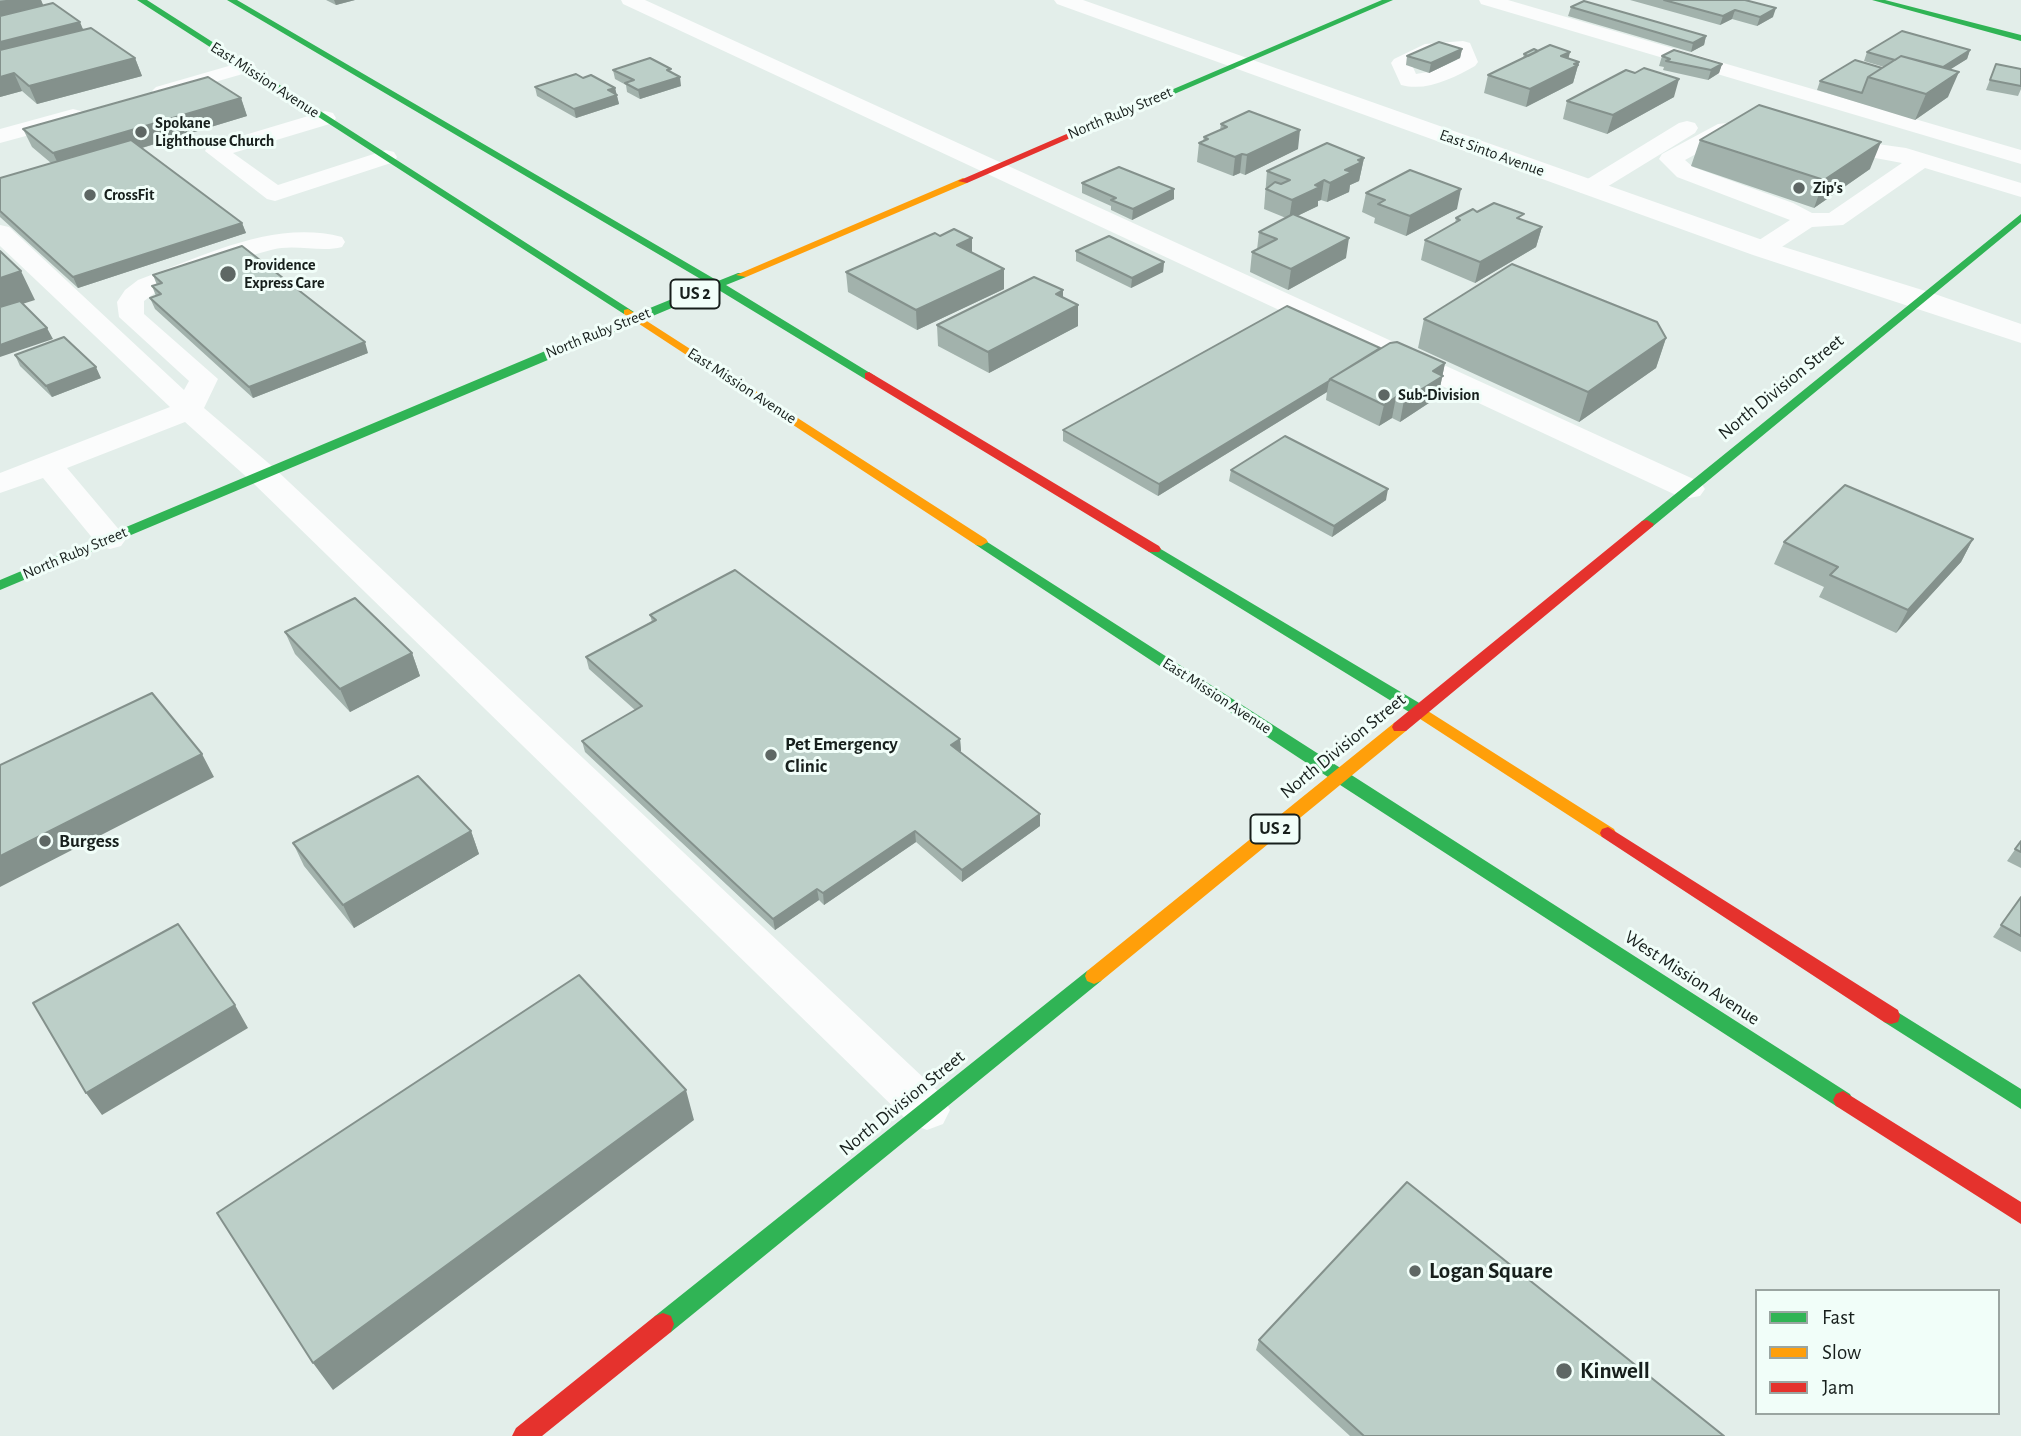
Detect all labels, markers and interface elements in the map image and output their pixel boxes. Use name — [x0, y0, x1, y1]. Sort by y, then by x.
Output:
street label: East Mission Avenue — [207, 38, 323, 122]
street label: North Ruby Street — [1065, 82, 1175, 144]
place label: Spokane Lighthouse Church — [155, 113, 274, 151]
marker: Spokane Lighthouse Church — [133, 124, 149, 140]
street label: East Sinto Avenue — [1437, 125, 1547, 181]
place label: Zip's — [1813, 178, 1843, 198]
marker: Zip's — [1791, 180, 1807, 196]
place label: CrossFit — [104, 185, 154, 205]
marker: CrossFit — [82, 187, 98, 203]
place label: Providence Express Care — [244, 255, 325, 293]
marker: Providence Express Care — [218, 264, 238, 284]
road number: US 2 — [670, 280, 720, 308]
street label: North Ruby Street — [543, 303, 653, 363]
street label: North Division Street — [1714, 329, 1848, 445]
street label: East Mission Avenue — [684, 344, 800, 428]
place label: Sub-Division — [1398, 385, 1480, 405]
marker: Sub-Division — [1376, 387, 1392, 403]
street label: North Ruby Street — [20, 522, 130, 584]
street label: East Mission Avenue — [1159, 654, 1275, 738]
street label: North Division Street — [1276, 688, 1410, 804]
place label: Pet Emergency Clinic — [785, 733, 898, 777]
marker: Pet Emergency Clinic — [763, 747, 779, 763]
road number: US 2 — [1250, 814, 1300, 844]
place label: Burgess — [59, 830, 119, 852]
marker: Burgess — [37, 833, 53, 849]
street label: West Mission Avenue — [1620, 926, 1764, 1030]
street label: North Division Street — [835, 1045, 969, 1161]
place label: Logan Square — [1429, 1257, 1553, 1285]
marker: Logan Square — [1407, 1263, 1423, 1279]
legend — [1755, 1289, 2000, 1415]
text: Fast — [1822, 1307, 1855, 1328]
text: Slow — [1822, 1342, 1861, 1363]
place label: Kinwell — [1580, 1357, 1650, 1385]
marker: Kinwell — [1554, 1361, 1574, 1381]
text: Jam — [1822, 1377, 1854, 1398]

